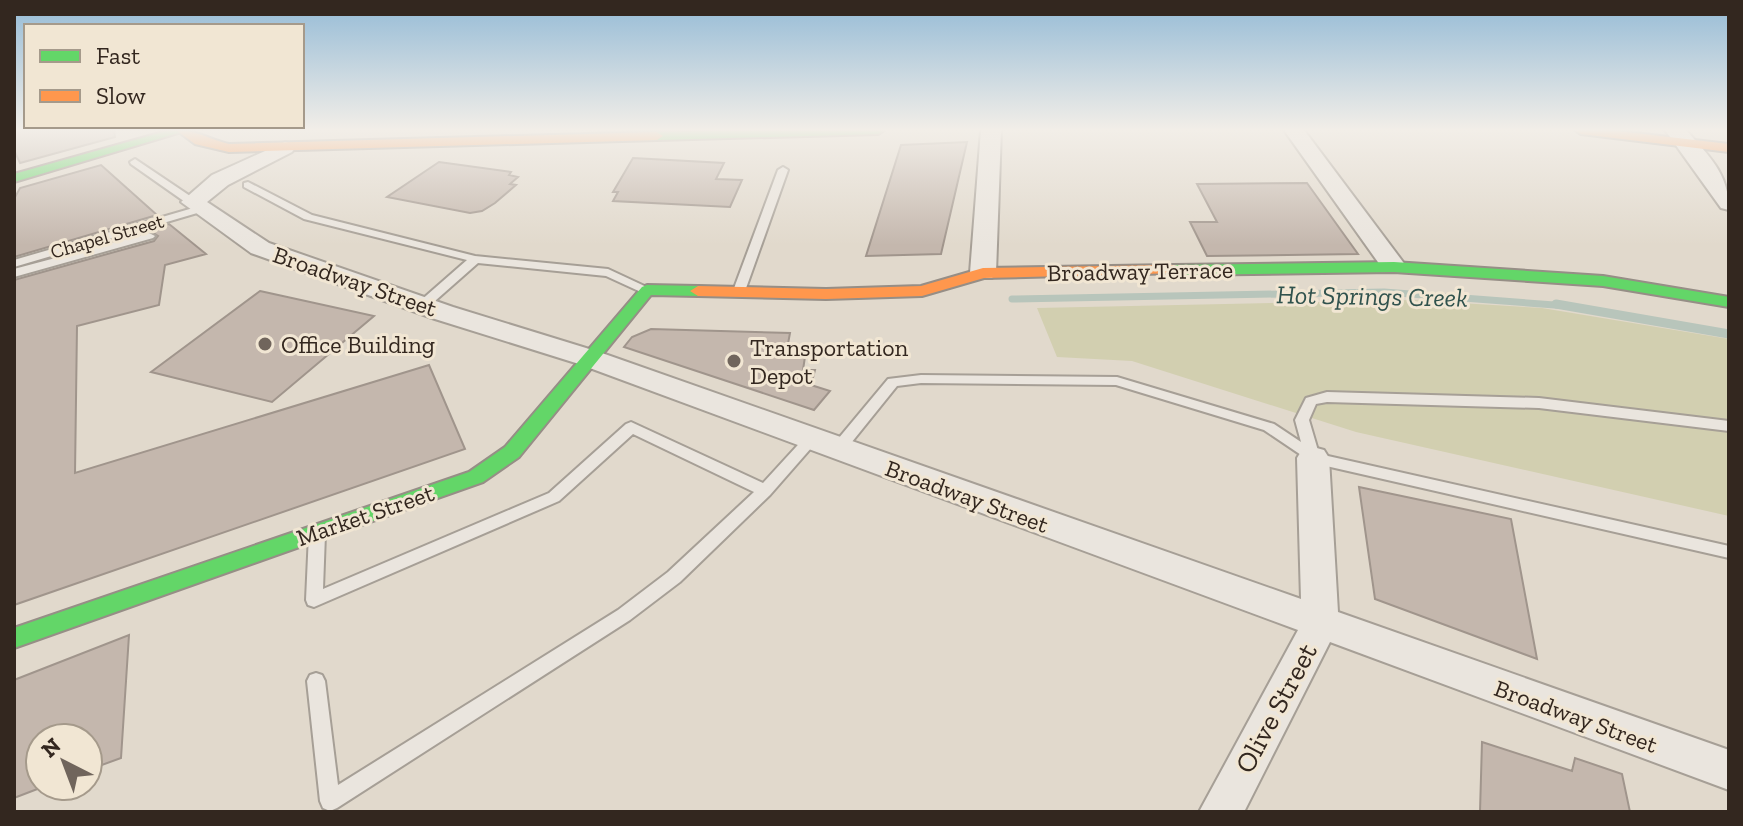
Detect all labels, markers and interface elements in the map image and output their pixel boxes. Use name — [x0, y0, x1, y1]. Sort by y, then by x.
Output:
legend — [24, 24, 304, 128]
text: Fast — [96, 41, 140, 70]
text: Slow — [96, 81, 146, 110]
street label: Chapel Street — [48, 208, 167, 264]
street label: Broadway Street — [269, 239, 441, 323]
street label: Broadway Terrace — [1047, 255, 1233, 287]
water label: Hot Springs Creek — [1276, 278, 1468, 314]
place label: Office Building — [281, 330, 435, 359]
place label: Transportation Depot — [750, 333, 908, 390]
marker: Office Building — [256, 335, 274, 353]
marker: Transportation Depot — [725, 352, 743, 370]
street label: Broadway Street — [882, 453, 1053, 539]
street label: Market Street — [292, 478, 438, 552]
street label: Olive Street — [1228, 637, 1324, 778]
street label: Broadway Street — [1491, 673, 1662, 759]
north arrow — [24, 722, 104, 802]
text: N — [36, 732, 66, 763]

